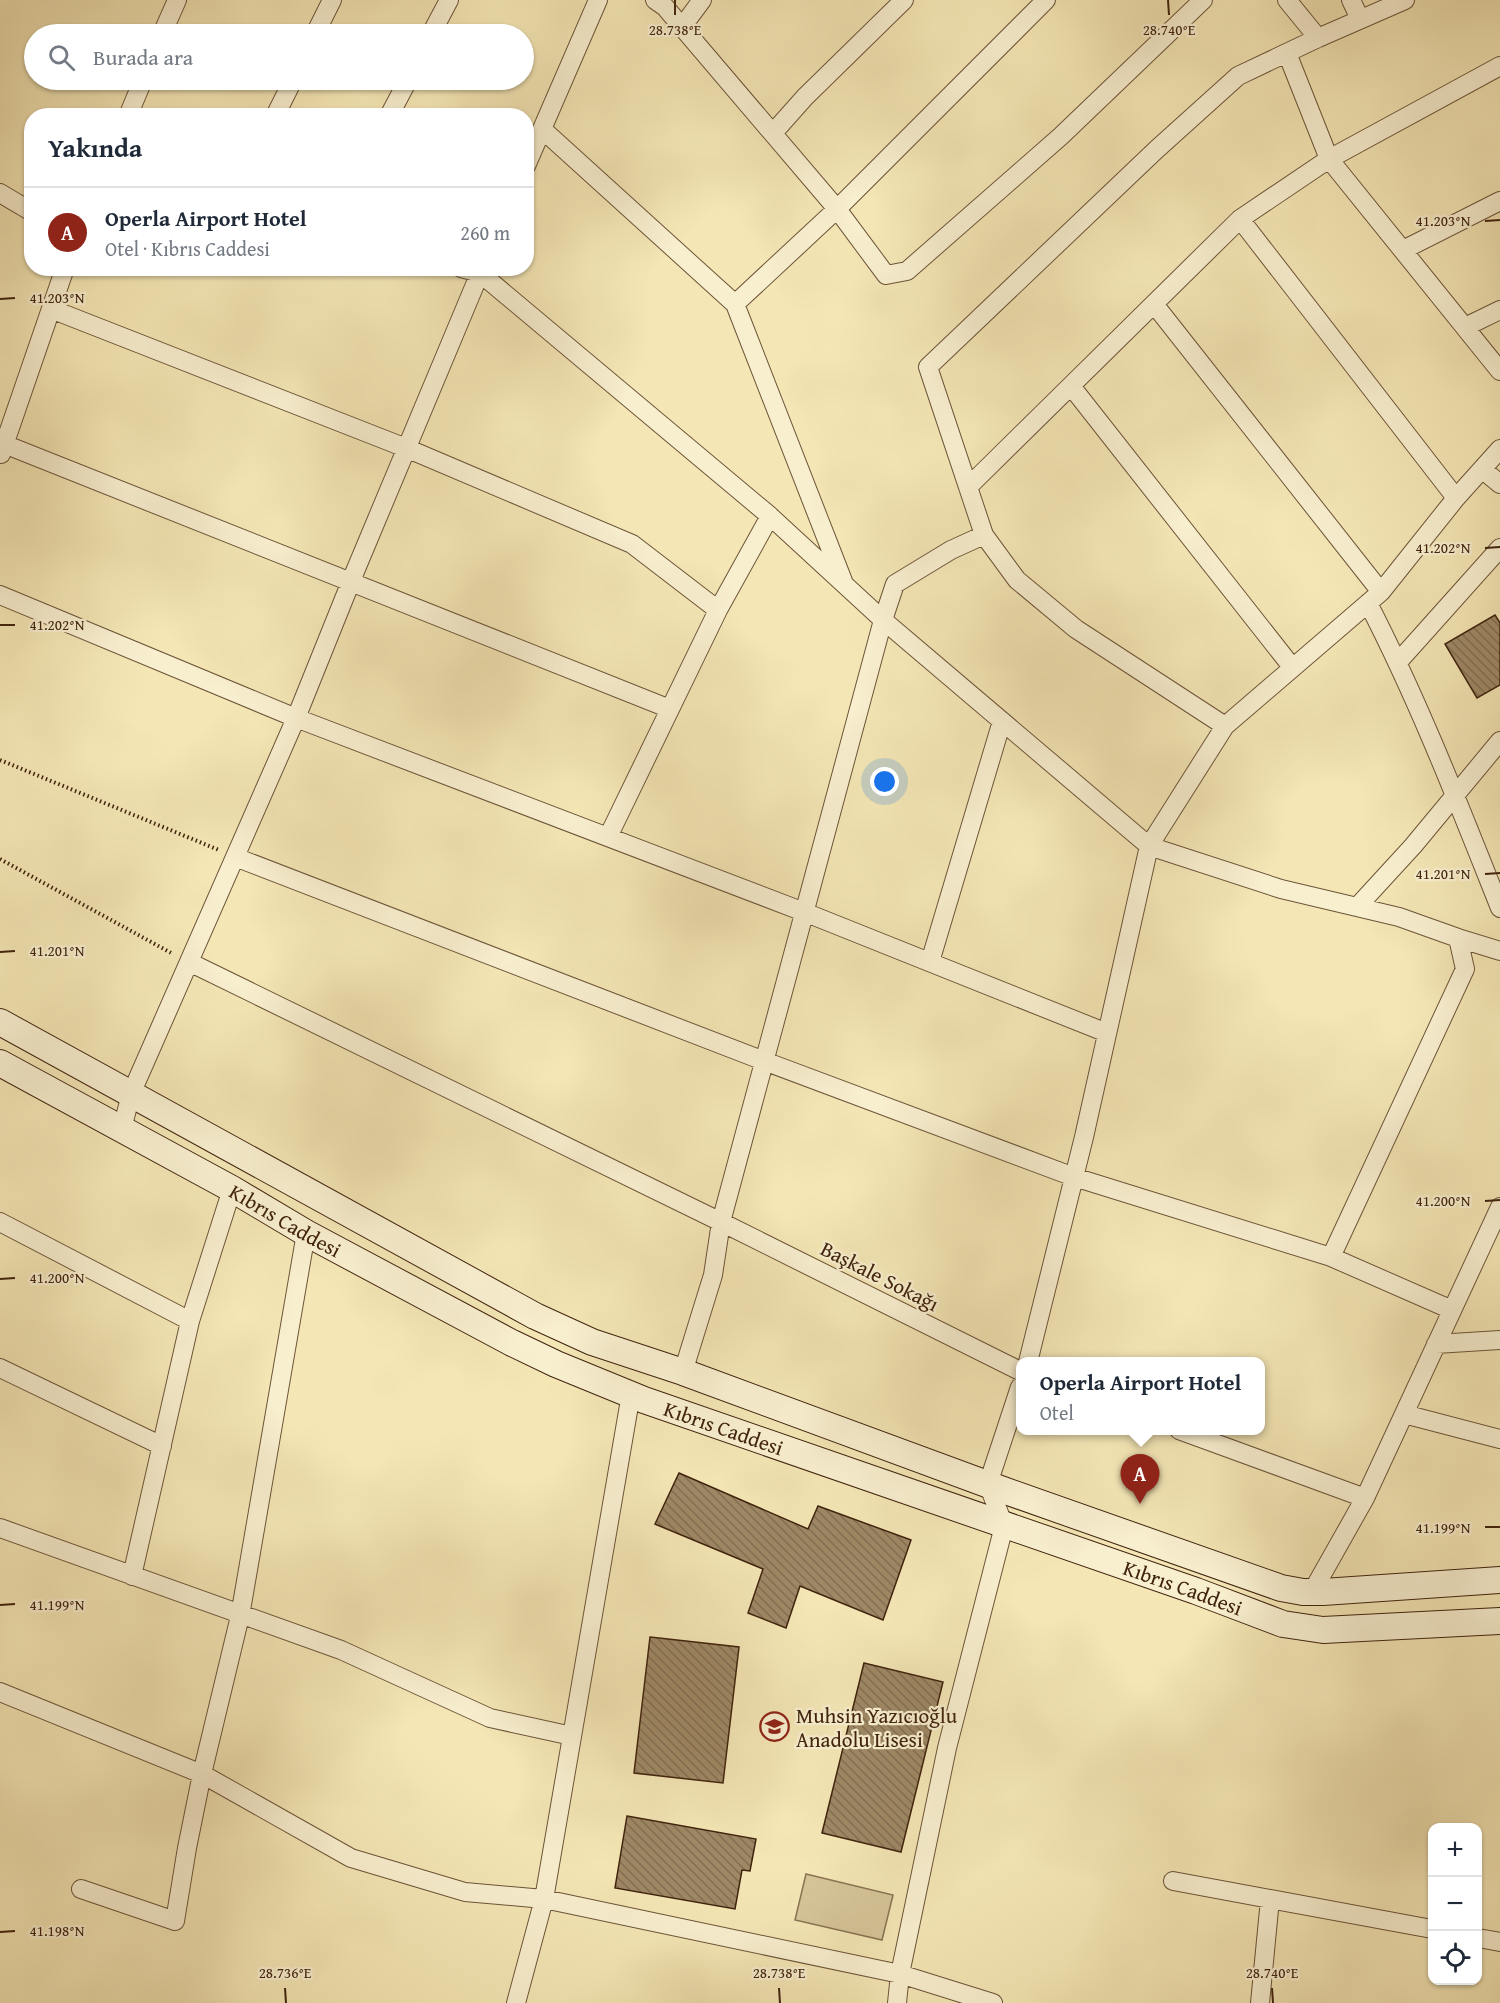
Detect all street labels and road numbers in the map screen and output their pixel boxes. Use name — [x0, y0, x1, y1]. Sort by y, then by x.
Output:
street label: Kıbrıs Caddesi — [224, 1176, 347, 1265]
street label: Başkale Sokağı — [815, 1233, 945, 1319]
street label: Kıbrıs Caddesi — [660, 1393, 788, 1463]
street label: Kıbrıs Caddesi — [1119, 1552, 1247, 1623]

